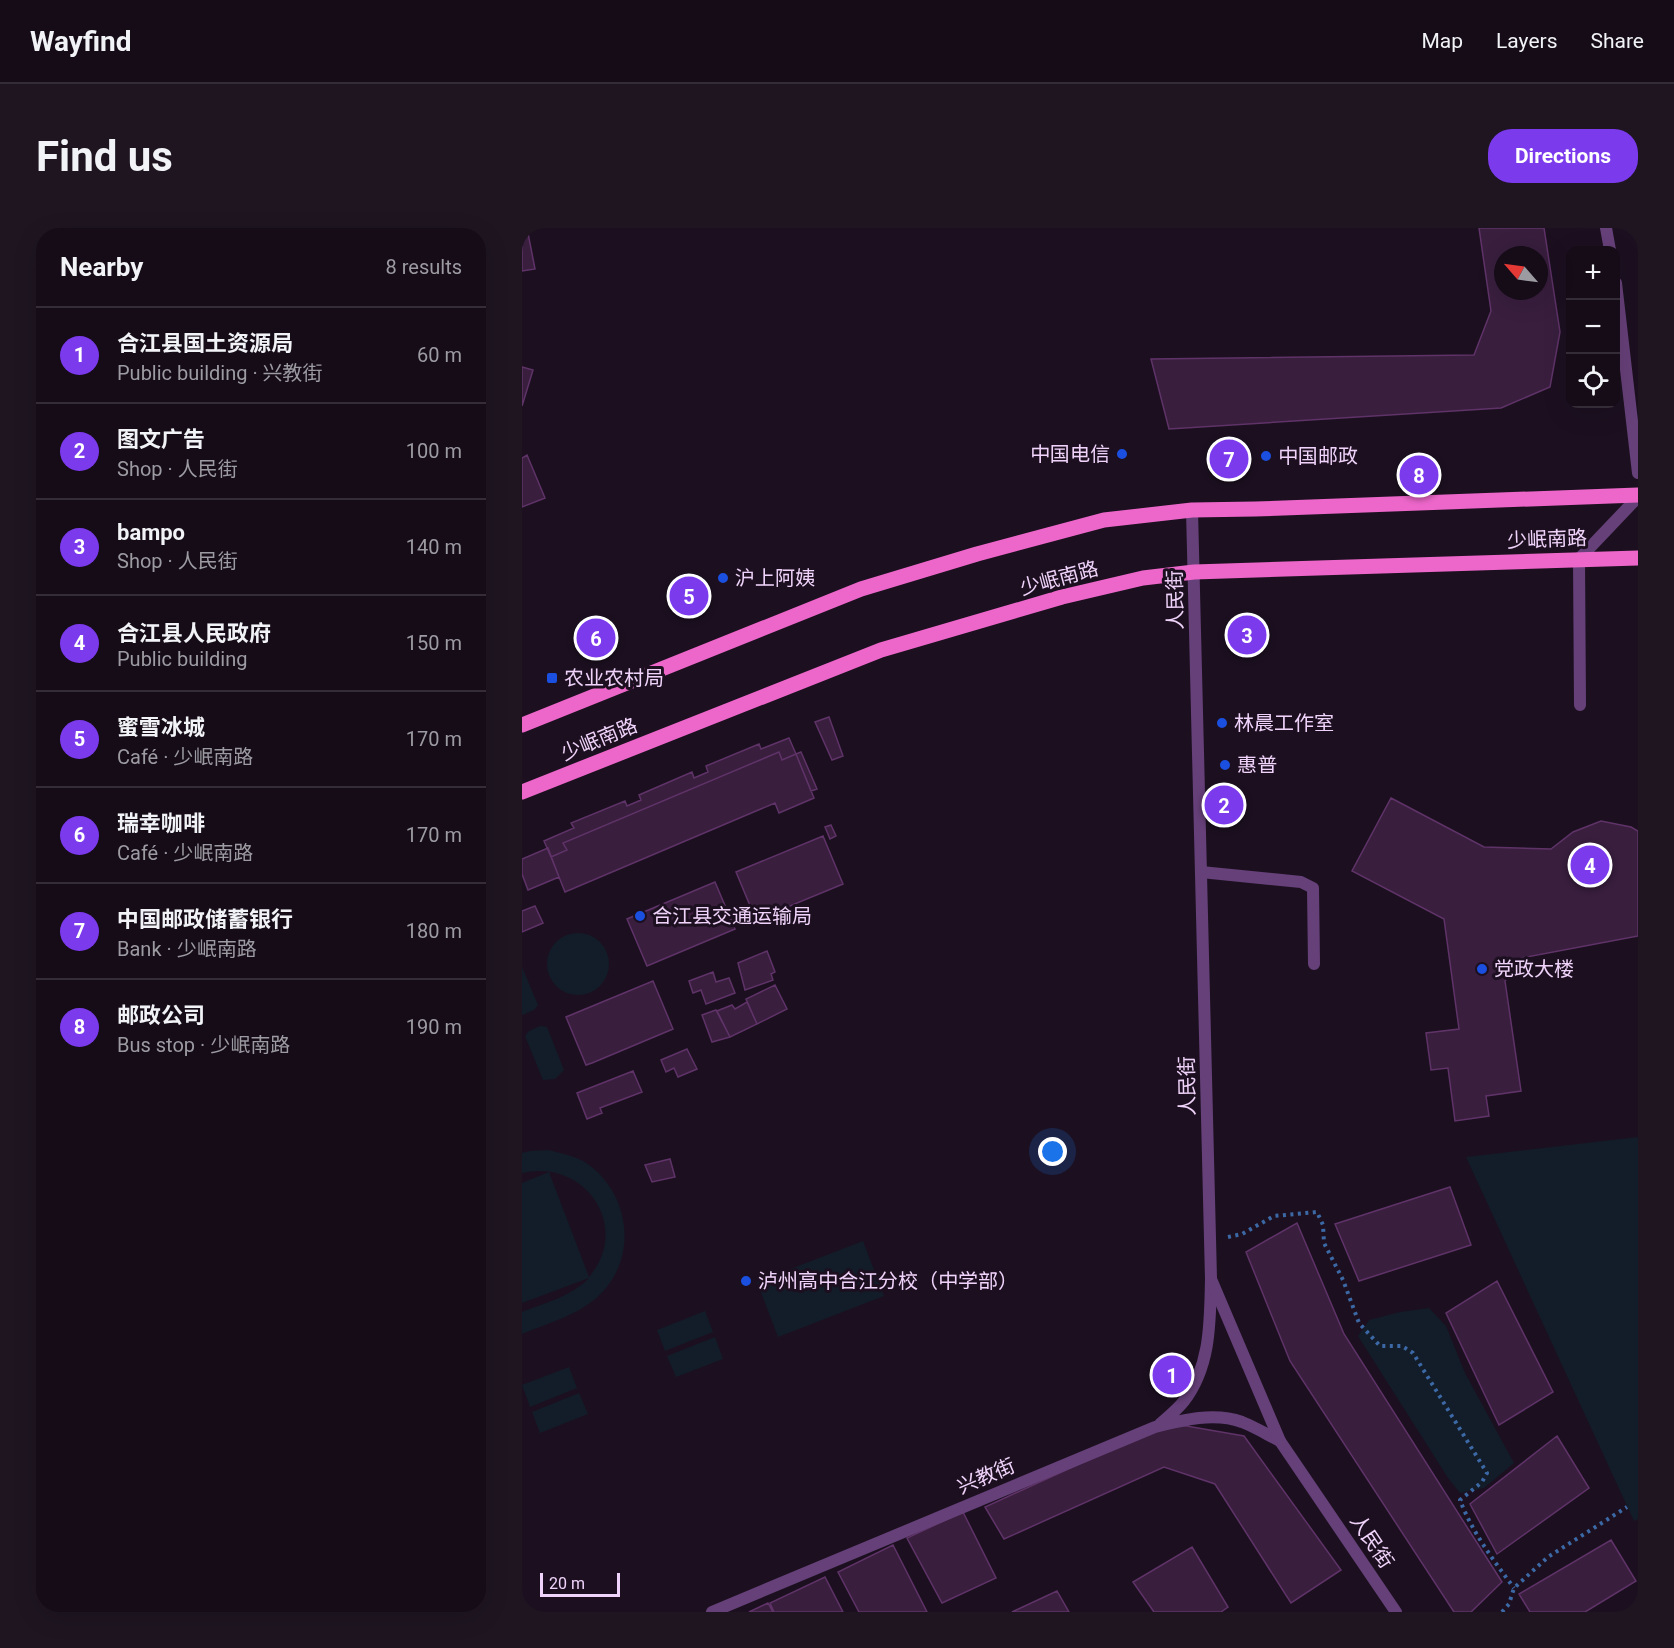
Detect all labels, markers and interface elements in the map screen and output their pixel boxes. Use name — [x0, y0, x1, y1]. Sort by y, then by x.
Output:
text: Wayfind — [30, 25, 131, 58]
text: Map — [1421, 29, 1463, 53]
text: Layers — [1496, 29, 1557, 53]
text: Share — [1590, 29, 1644, 53]
button: Directions — [1488, 129, 1638, 183]
text: Find us — [36, 132, 173, 181]
north arrow — [1494, 246, 1548, 300]
map controls — [1566, 246, 1620, 408]
button: + — [1566, 246, 1620, 300]
text: Nearby — [60, 252, 143, 282]
text: 8 results — [386, 255, 462, 279]
button: − — [1566, 300, 1620, 354]
text: 合江县国土资源局 — [117, 331, 293, 356]
text: 1 — [74, 343, 85, 367]
text: 60 m — [417, 343, 462, 367]
button: locate — [1566, 354, 1620, 408]
text: Public building · 兴教街 — [117, 361, 323, 385]
text: 图文广告 — [117, 427, 205, 452]
pin: 7 — [1210, 436, 1248, 482]
text: 2 — [74, 439, 85, 463]
text: 100 m — [406, 439, 462, 463]
place label: 中国电信 — [1030, 442, 1110, 466]
place label: 中国邮政 — [1278, 444, 1358, 468]
marker: 中国电信 — [1115, 447, 1129, 461]
marker: 中国邮政 — [1259, 449, 1273, 463]
pin: 8 — [1400, 452, 1438, 498]
text: Shop · 人民街 — [117, 457, 238, 481]
text: bampo — [117, 520, 185, 545]
street label: 少岷南路 — [1507, 526, 1587, 552]
text: 3 — [74, 535, 85, 559]
text: 140 m — [406, 535, 462, 559]
text: Shop · 人民街 — [117, 549, 238, 573]
street label: 少岷南路 — [1017, 556, 1101, 600]
place label: 沪上阿姨 — [735, 566, 815, 590]
street label: 人民街 — [1162, 570, 1188, 630]
marker: 沪上阿姨 — [716, 571, 730, 585]
pin: 5 — [670, 574, 708, 619]
pin: 3 — [1228, 612, 1266, 658]
pin: 6 — [576, 616, 616, 660]
text: 合江县人民政府 — [117, 621, 271, 646]
text: 4 — [74, 631, 85, 655]
text: 150 m — [406, 631, 462, 655]
text: Public building — [117, 647, 247, 671]
place label: 农业农村局 — [564, 666, 664, 690]
marker: 农业农村局 — [545, 671, 559, 685]
place label: 林晨工作室 — [1234, 711, 1334, 735]
street label: 少岷南路 — [557, 713, 641, 765]
text: 蜜雪冰城 — [117, 715, 205, 740]
marker: 林晨工作室 — [1215, 716, 1229, 730]
text: 5 — [74, 727, 85, 751]
text: 170 m — [406, 727, 462, 751]
text: Café · 少岷南路 — [117, 745, 253, 769]
place label: 惠普 — [1237, 753, 1277, 777]
marker: 惠普 — [1218, 758, 1232, 772]
pin: 2 — [1204, 782, 1244, 828]
text: 瑞幸咖啡 — [117, 811, 205, 836]
text: 6 — [74, 823, 85, 847]
text: 170 m — [406, 823, 462, 847]
text: Café · 少岷南路 — [117, 841, 253, 865]
pin: 4 — [1570, 842, 1610, 888]
place label: 合江县交通运输局 — [652, 904, 812, 928]
text: 中国邮政储蓄银行 — [117, 907, 293, 932]
marker: 合江县交通运输局 — [633, 909, 647, 923]
text: 7 — [74, 919, 85, 943]
text: 180 m — [406, 919, 462, 943]
text: Bank · 少岷南路 — [117, 937, 257, 961]
place label: 党政大楼 — [1494, 957, 1574, 981]
marker: 党政大楼 — [1475, 962, 1489, 976]
text: 邮政公司 — [117, 1003, 205, 1028]
text: 8 — [74, 1015, 85, 1039]
text: 190 m — [406, 1015, 462, 1039]
text: Bus stop · 少岷南路 — [117, 1033, 290, 1057]
street label: 人民街 — [1174, 1056, 1200, 1116]
your location — [1038, 1137, 1067, 1166]
place label: 泸州高中合江分校（中学部） — [758, 1269, 1018, 1293]
marker: 泸州高中合江分校（中学部） — [739, 1274, 753, 1288]
pin: 1 — [1152, 1352, 1192, 1398]
street label: 兴教街 — [954, 1453, 1018, 1499]
street label: 人民街 — [1345, 1509, 1399, 1573]
scale bar — [540, 1570, 620, 1598]
text: 20 m — [549, 1574, 585, 1593]

